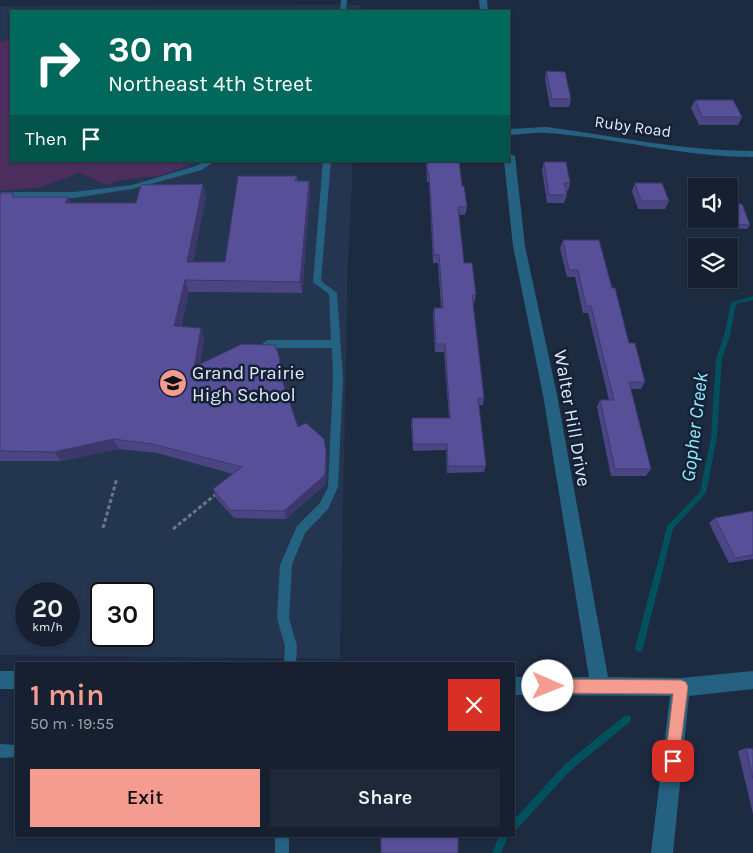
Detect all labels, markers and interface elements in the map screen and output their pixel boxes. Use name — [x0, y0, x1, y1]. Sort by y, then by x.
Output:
text: 30 m — [108, 29, 194, 70]
icon: right — [25, 30, 90, 95]
text: Northeast 4th Street — [108, 71, 313, 97]
street label: Ruby Road — [593, 112, 672, 141]
icon: arrive — [77, 125, 105, 153]
text: Then — [25, 128, 67, 150]
map controls — [688, 178, 738, 288]
button: sound — [688, 178, 738, 228]
button: layers — [688, 238, 738, 288]
street label: Walter Hill Drive — [549, 348, 595, 488]
place label: Grand Prairie High School — [192, 362, 305, 406]
school or university icon: Grand Prairie High School — [158, 368, 188, 398]
water label: Gopher Creek — [676, 370, 713, 483]
speed limit sign: 30 — [90, 582, 155, 647]
text: 20 — [32, 594, 63, 623]
text: km/h — [32, 620, 63, 634]
position arrow — [521, 659, 573, 711]
text: 1 min — [30, 677, 104, 713]
button: close — [448, 679, 500, 731]
text: 50 m · 19:55 — [30, 714, 114, 733]
pin — [652, 740, 694, 782]
icon: arrive — [659, 747, 687, 775]
button: Exit — [30, 769, 260, 827]
button: Share — [270, 769, 500, 827]

